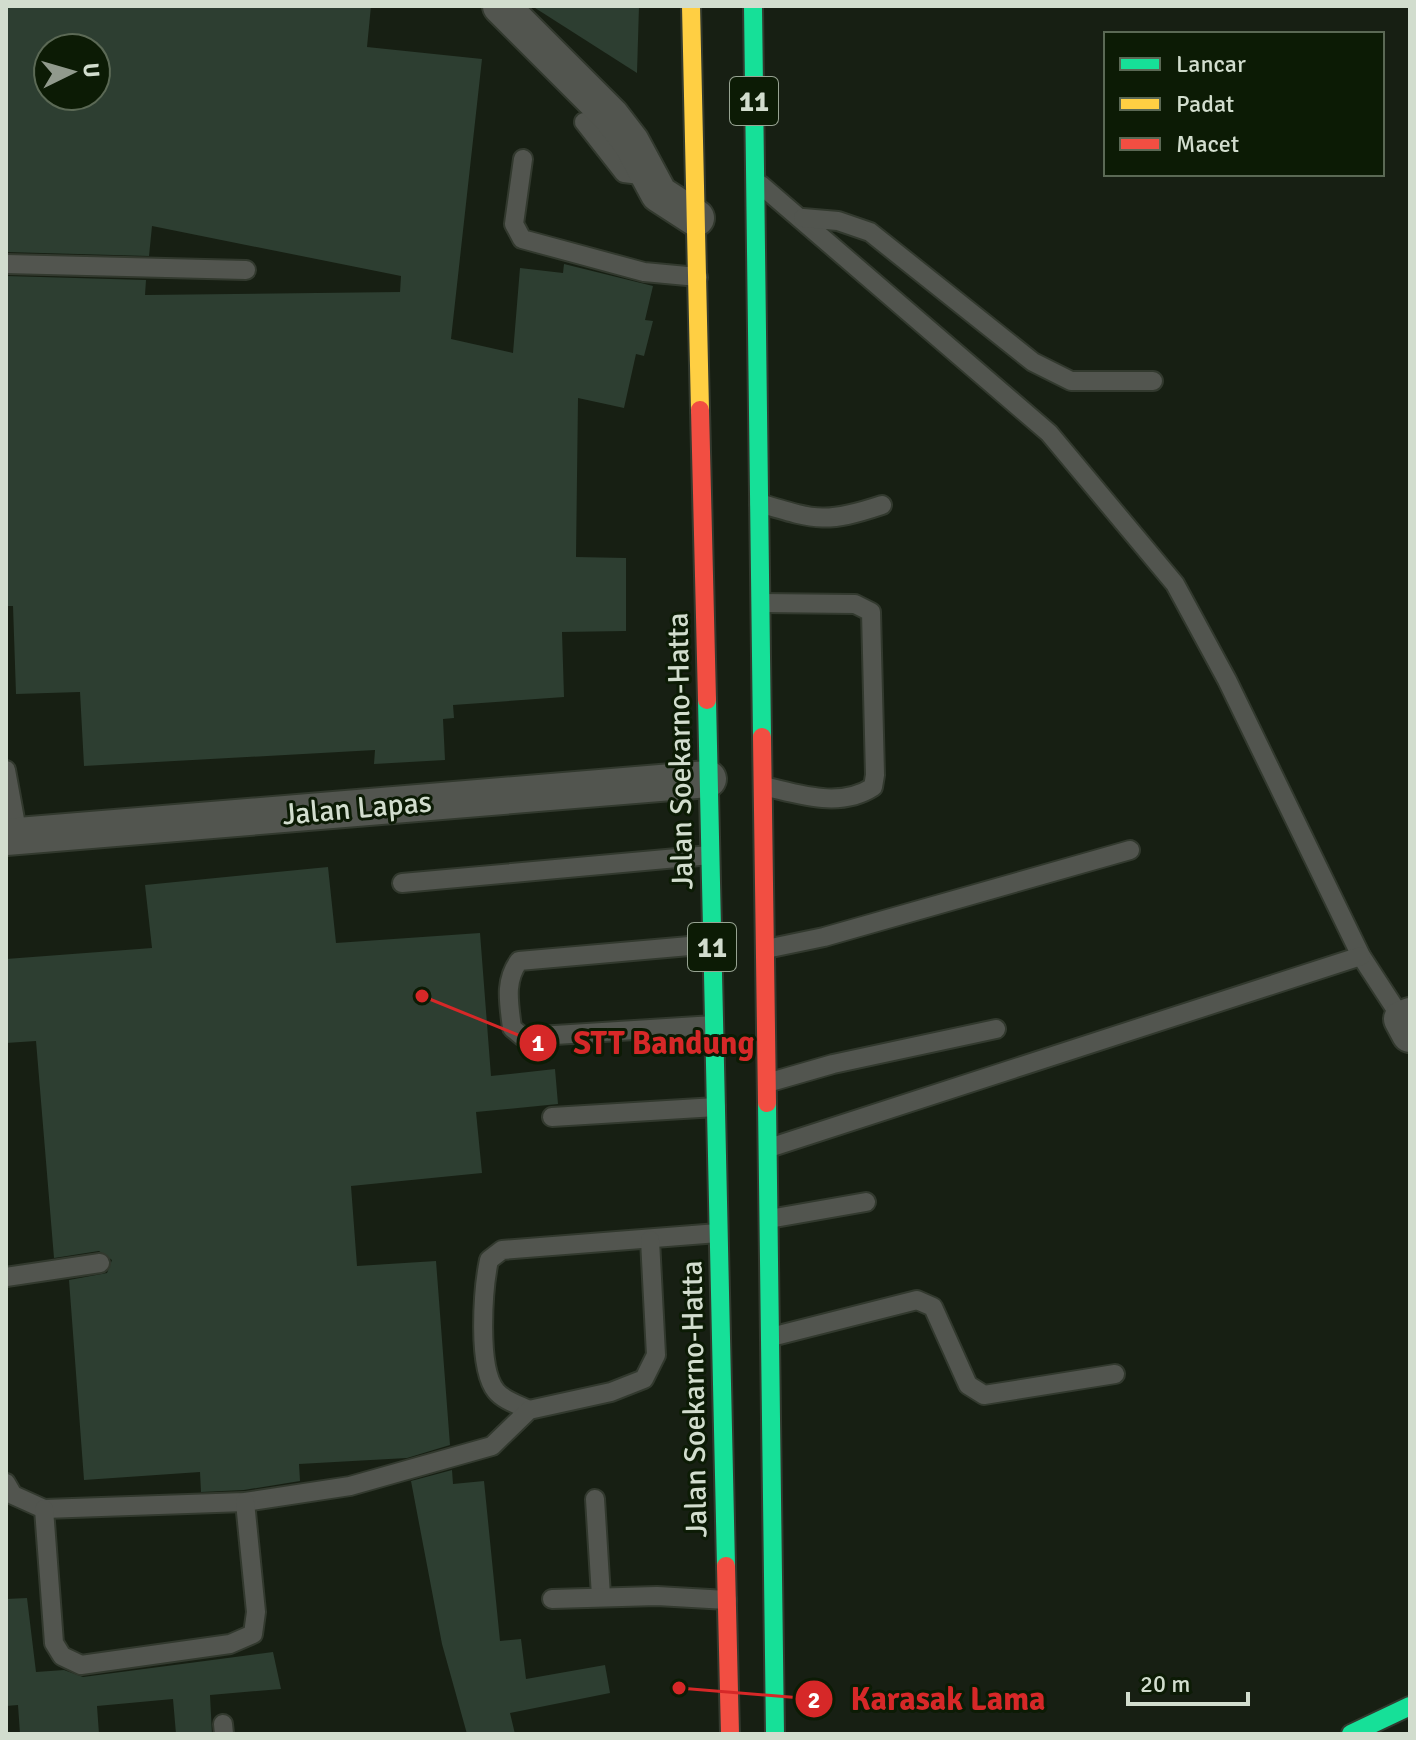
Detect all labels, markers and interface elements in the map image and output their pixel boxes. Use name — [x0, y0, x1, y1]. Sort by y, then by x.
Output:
north arrow — [32, 32, 112, 112]
legend — [1104, 32, 1384, 176]
text: Lancar — [1176, 49, 1246, 79]
text: U — [77, 62, 106, 79]
road number: 11 — [730, 77, 778, 125]
text: Padat — [1176, 89, 1234, 119]
text: Macet — [1176, 129, 1239, 159]
street label: Jalan Soekarno-Hatta — [660, 612, 701, 890]
street label: Jalan Lapas — [281, 784, 433, 833]
road number: 11 — [688, 923, 736, 971]
callout: STT Bandung — [518, 1015, 771, 1071]
text: STT Bandung — [573, 1024, 755, 1063]
text: 1 — [532, 1028, 545, 1058]
street label: Jalan Soekarno-Hatta — [674, 1260, 715, 1538]
scale bar — [1128, 1656, 1248, 1706]
text: 20 m — [1140, 1669, 1190, 1699]
callout: Karasak Lama — [794, 1671, 1061, 1727]
text: Karasak Lama — [851, 1680, 1045, 1719]
text: 2 — [808, 1685, 820, 1715]

